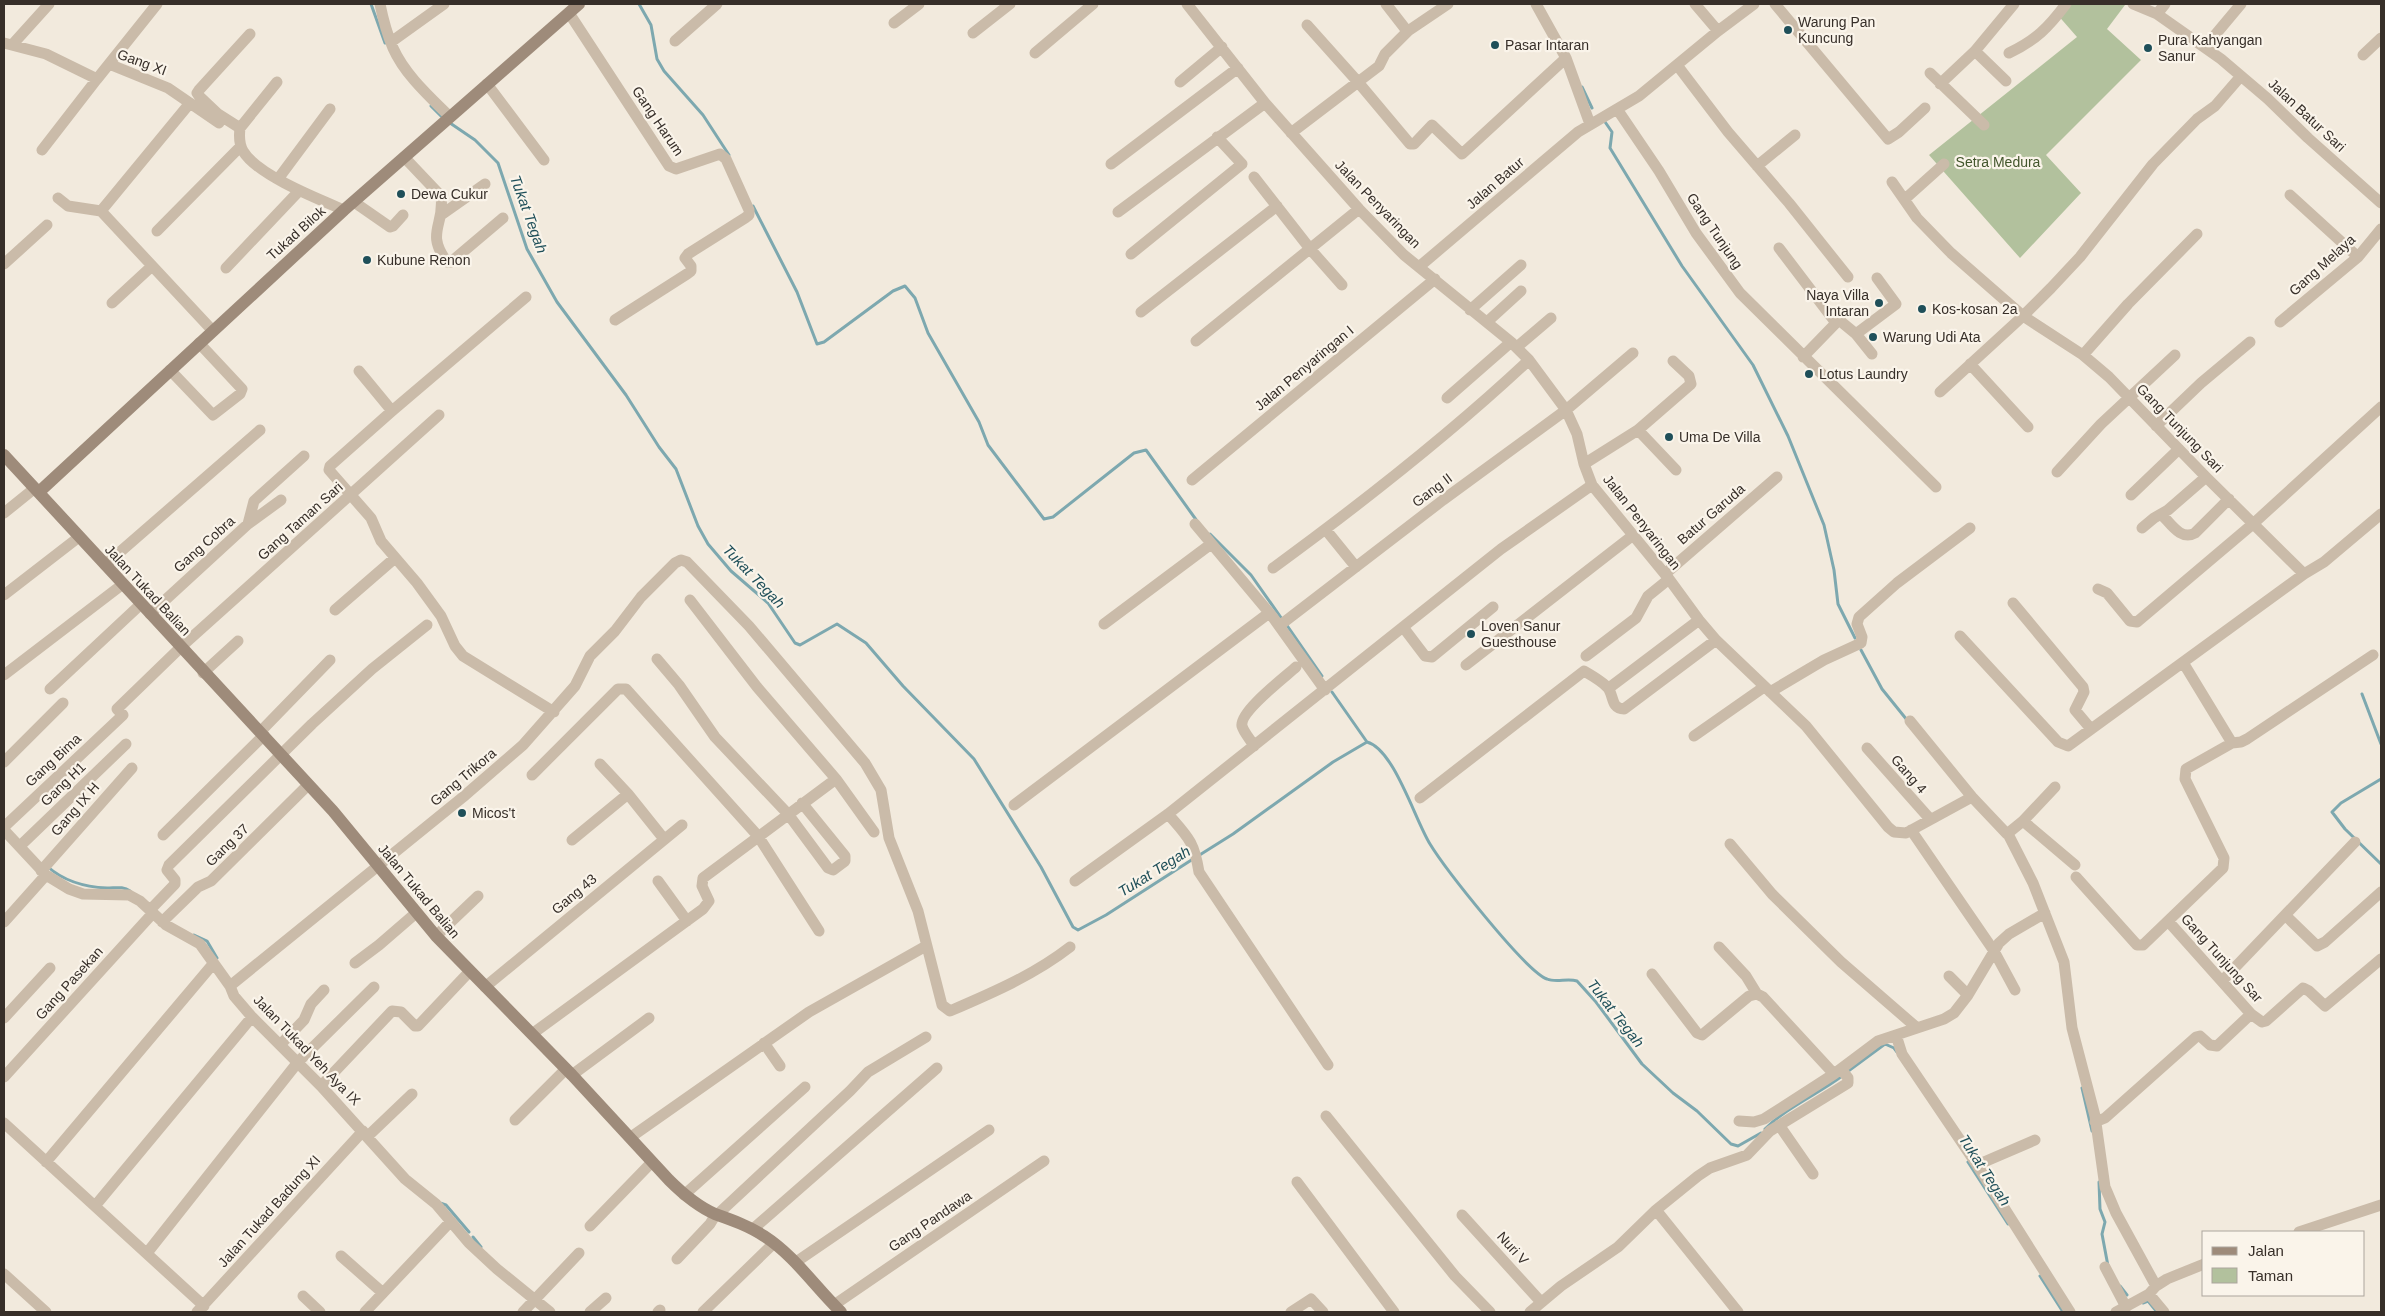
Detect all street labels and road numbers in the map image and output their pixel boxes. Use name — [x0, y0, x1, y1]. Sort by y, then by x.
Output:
street label: Gang XI — [115, 46, 169, 78]
street label: Jalan Batur Sari — [2265, 75, 2349, 155]
street label: Gang Harum — [629, 83, 687, 159]
street label: Jalan Batur — [1463, 154, 1527, 212]
street label: Jalan Penyaringan — [1332, 157, 1424, 251]
street label: Gang Tunjung — [1684, 190, 1746, 272]
street label: Tukad Bilok — [264, 202, 329, 263]
street label: Gang Melaya — [2286, 231, 2358, 299]
street label: Jalan Penyaringan I — [1251, 322, 1357, 414]
street label: Gang Tunjung Sari — [2134, 380, 2226, 476]
street label: Gang II — [1409, 470, 1455, 510]
street label: Jalan Penyaringan — [1600, 471, 1684, 573]
street label: Gang Taman Sari — [254, 479, 346, 563]
street label: Batur Garuda — [1674, 480, 1748, 548]
street label: Gang Cobra — [170, 512, 238, 575]
street label: Jalan Tukad Balian — [102, 541, 194, 639]
street label: Gang Bima — [22, 730, 84, 790]
street label: Gang Trikora — [427, 745, 499, 809]
street label: Gang 4 — [1888, 751, 1930, 797]
street label: Gang H1 — [37, 759, 89, 809]
street label: Gang IX H — [48, 779, 102, 839]
street label: Gang 37 — [202, 820, 252, 869]
street label: Jalan Tukad Balian — [375, 841, 463, 941]
street label: Gang 43 — [548, 870, 600, 917]
street label: Gang Tunjung Sar — [2178, 910, 2266, 1006]
street label: Gang Pasekan — [32, 943, 106, 1023]
street label: Jalan Tukad Yeh Aya IX — [250, 992, 364, 1109]
street label: Jalan Tukad Badung XI — [215, 1152, 323, 1270]
street label: Gang Pandawa — [886, 1187, 975, 1255]
street label: Nuri V — [1494, 1228, 1532, 1268]

